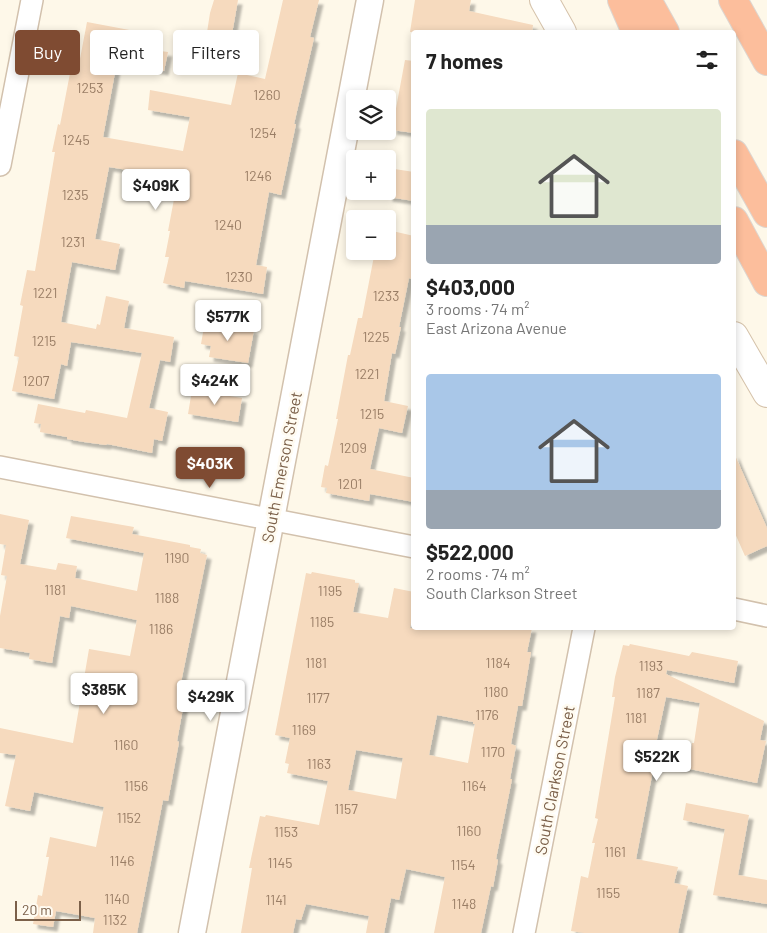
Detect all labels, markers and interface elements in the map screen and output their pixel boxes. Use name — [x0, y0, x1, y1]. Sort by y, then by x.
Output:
chip: Buy — [15, 30, 80, 75]
chip: Rent — [90, 30, 163, 75]
chip: Filters — [173, 30, 259, 75]
icon: filters — [693, 46, 721, 74]
text: 7 homes — [426, 48, 503, 73]
house number: 1253 — [77, 79, 103, 96]
house number: 1260 — [253, 86, 281, 103]
map controls — [346, 90, 396, 260]
button: layers — [346, 90, 396, 140]
house number: 1254 — [249, 124, 277, 141]
house number: 1245 — [62, 131, 90, 148]
icon: home — [529, 141, 619, 231]
button: + — [346, 150, 396, 200]
house number: 1246 — [244, 167, 272, 184]
pin: $409K — [121, 168, 191, 211]
text: $409K — [133, 175, 179, 194]
house number: 1235 — [62, 186, 88, 203]
button: − — [346, 210, 396, 260]
house number: 1240 — [214, 216, 242, 233]
house number: 1231 — [61, 233, 85, 250]
house number: 1230 — [225, 268, 253, 285]
text: $403,000 — [426, 274, 515, 299]
house number: 1221 — [33, 284, 57, 301]
house number: 1233 — [373, 287, 399, 304]
text: 3 rooms · 74 m² — [426, 299, 529, 318]
pin: $577K — [193, 300, 263, 342]
text: $577K — [206, 306, 250, 325]
text: East Arizona Avenue — [426, 318, 567, 337]
house number: 1225 — [362, 328, 390, 345]
house number: 1215 — [32, 332, 56, 349]
pin: $424K — [180, 364, 250, 406]
house number: 1221 — [355, 365, 379, 382]
text: $424K — [191, 370, 239, 389]
house number: 1207 — [23, 372, 50, 389]
street label: South Emerson Street — [257, 390, 305, 544]
house number: 1215 — [360, 405, 384, 422]
icon: home — [529, 406, 619, 496]
house number: 1209 — [339, 439, 367, 456]
pin: $403K — [175, 446, 245, 489]
text: $403K — [187, 453, 233, 472]
house number: 1201 — [338, 475, 362, 492]
text: $522,000 — [426, 539, 514, 564]
house number: 1190 — [164, 549, 190, 566]
text: 2 rooms · 74 m² — [426, 564, 530, 583]
house number: 1181 — [44, 581, 66, 598]
house number: 1195 — [318, 582, 342, 599]
text: South Clarkson Street — [426, 583, 578, 602]
house number: 1188 — [155, 589, 179, 606]
house number: 1185 — [310, 613, 334, 630]
house number: 1186 — [149, 620, 173, 637]
house number: 1181 — [305, 654, 327, 671]
house number: 1184 — [486, 654, 510, 671]
house number: 1193 — [639, 657, 663, 674]
pin: $385K — [69, 672, 139, 715]
text: $385K — [81, 679, 127, 698]
pin: $429K — [176, 680, 246, 722]
house number: 1180 — [483, 683, 509, 700]
house number: 1187 — [636, 684, 660, 701]
text: $429K — [188, 686, 234, 705]
house number: 1177 — [306, 689, 330, 706]
street label: South Clarkson Street — [530, 704, 578, 856]
house number: 1176 — [475, 706, 499, 723]
house number: 1181 — [625, 709, 647, 726]
house number: 1169 — [292, 721, 316, 738]
house number: 1160 — [114, 736, 138, 753]
pin: $522K — [622, 740, 692, 782]
house number: 1170 — [481, 743, 505, 760]
text: $522K — [634, 746, 680, 765]
house number: 1163 — [307, 755, 331, 772]
house number: 1156 — [124, 777, 148, 794]
house number: 1164 — [462, 777, 486, 794]
house number: 1157 — [334, 800, 358, 817]
house number: 1152 — [117, 809, 141, 826]
house number: 1160 — [457, 822, 481, 839]
house number: 1153 — [274, 823, 298, 840]
house number: 1161 — [604, 843, 626, 860]
house number: 1146 — [110, 852, 134, 869]
house number: 1145 — [268, 854, 292, 871]
house number: 1154 — [451, 856, 475, 873]
house number: 1155 — [596, 884, 620, 901]
house number: 1140 — [104, 890, 130, 907]
house number: 1141 — [265, 891, 287, 908]
house number: 1148 — [452, 895, 476, 912]
scale bar — [15, 898, 81, 921]
text: 20 m — [22, 901, 52, 918]
house number: 1132 — [103, 911, 127, 928]

